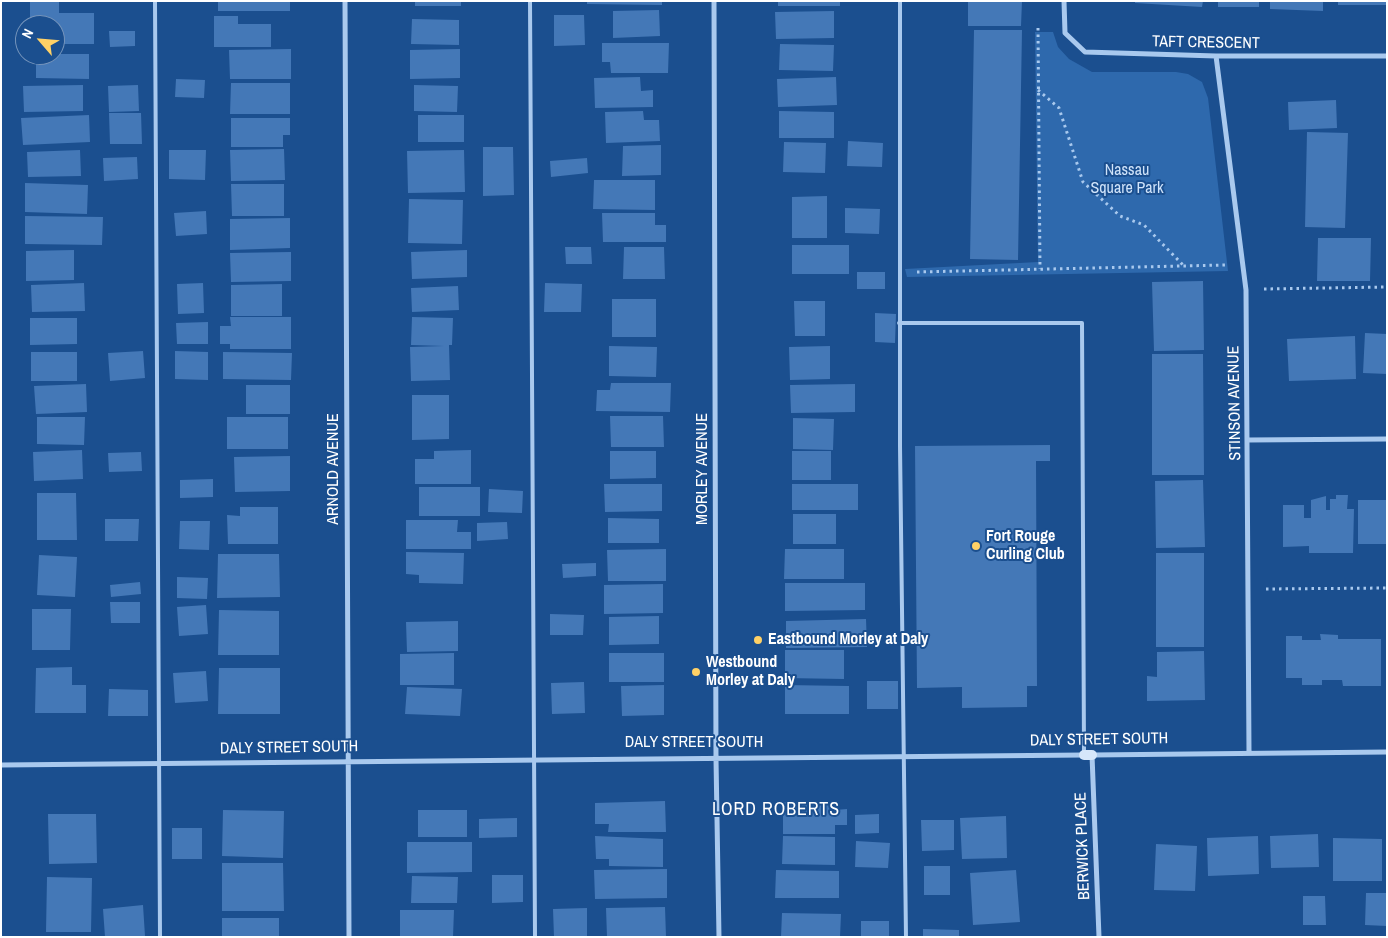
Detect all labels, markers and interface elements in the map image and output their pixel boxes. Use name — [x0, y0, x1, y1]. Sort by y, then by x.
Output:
north arrow — [15, 15, 65, 65]
text: N — [18, 26, 37, 41]
street label: TAFT CRESCENT — [1152, 32, 1260, 54]
park label: Nassau Square Park — [1091, 161, 1163, 199]
street label: STINSON AVENUE — [1224, 345, 1246, 461]
street label: ARNOLD AVENUE — [324, 413, 344, 525]
street label: MORLEY AVENUE — [693, 413, 713, 525]
place label: Fort Rouge Curling Club — [986, 527, 1065, 565]
marker: Fort Rouge Curling Club — [970, 540, 982, 552]
place label: Eastbound Morley at Daly — [768, 630, 928, 650]
marker: Eastbound Morley at Daly — [752, 634, 764, 646]
place label: Westbound Morley at Daly — [706, 653, 795, 691]
marker: Westbound Morley at Daly — [690, 666, 702, 678]
street label: DALY STREET SOUTH — [1030, 729, 1168, 751]
street label: DALY STREET SOUTH — [625, 733, 763, 753]
street label: DALY STREET SOUTH — [220, 737, 358, 759]
street label: BERWICK PLACE — [1072, 792, 1094, 900]
district label: LORD ROBERTS — [710, 799, 842, 821]

